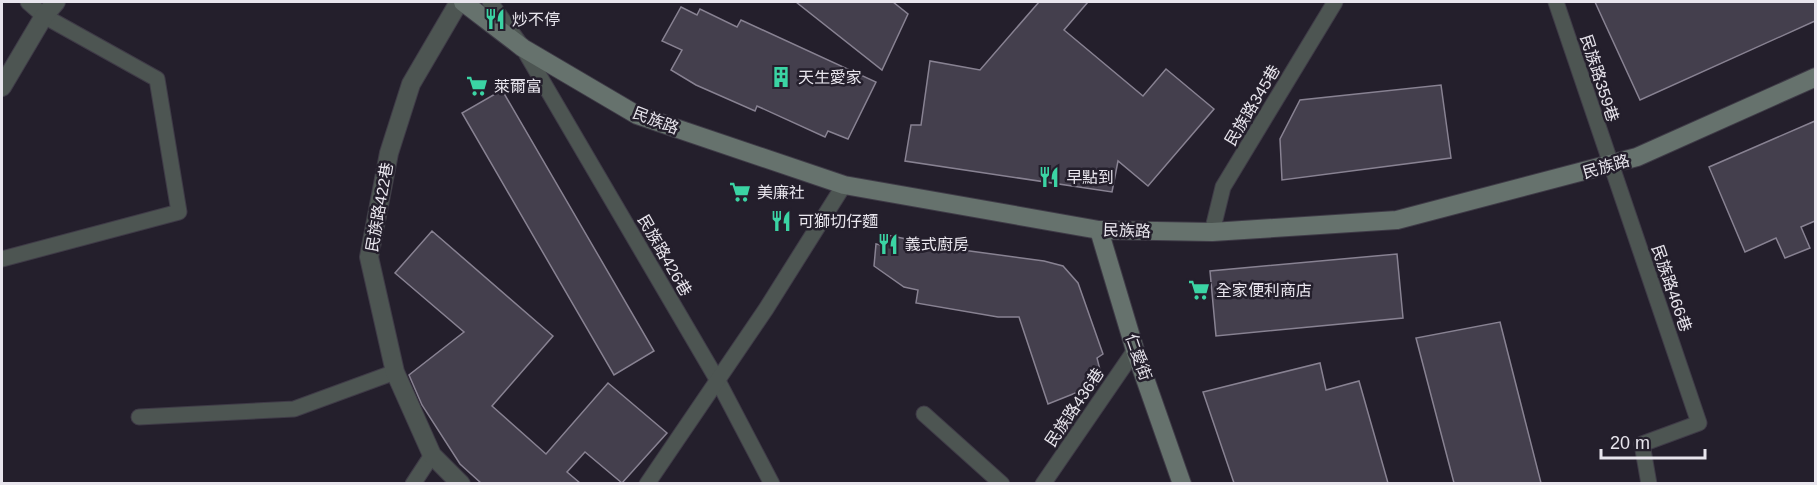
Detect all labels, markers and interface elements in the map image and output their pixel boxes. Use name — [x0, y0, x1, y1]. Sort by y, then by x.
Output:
restaurant icon: 炒不停 — [483, 7, 507, 31]
place label: 炒不停 — [512, 11, 560, 28]
street label: 民族路359巷 — [1577, 32, 1622, 124]
street label: 民族路345巷 — [1222, 62, 1283, 149]
building icon: 天生愛家 — [769, 65, 793, 89]
place label: 天生愛家 — [798, 69, 862, 86]
supermarket icon: 萊爾富 — [465, 74, 489, 98]
place label: 萊爾富 — [494, 78, 542, 95]
street label: 民族路 — [630, 104, 681, 137]
street label: 民族路 — [1581, 152, 1632, 181]
street label: 民族路422巷 — [363, 161, 396, 253]
restaurant icon: 早點到 — [1037, 165, 1061, 189]
place label: 早點到 — [1066, 169, 1114, 186]
supermarket icon: 美廉社 — [728, 180, 752, 204]
place label: 美廉社 — [757, 184, 805, 201]
restaurant icon: 可獅切仔麵 — [769, 209, 793, 233]
street label: 民族路426巷 — [635, 212, 695, 299]
place label: 可獅切仔麵 — [798, 213, 878, 230]
street label: 民族路 — [1103, 221, 1151, 240]
restaurant icon: 義式廚房 — [876, 232, 900, 256]
place label: 義式廚房 — [905, 236, 969, 253]
street label: 民族路466巷 — [1649, 243, 1694, 334]
supermarket icon: 全家便利商店 — [1187, 278, 1211, 302]
place label: 全家便利商店 — [1216, 282, 1312, 299]
street label: 仁愛街 — [1123, 332, 1154, 383]
street label: 民族路436巷 — [1042, 365, 1107, 450]
scale bar — [1601, 422, 1704, 460]
text: 20 m — [1610, 433, 1650, 453]

